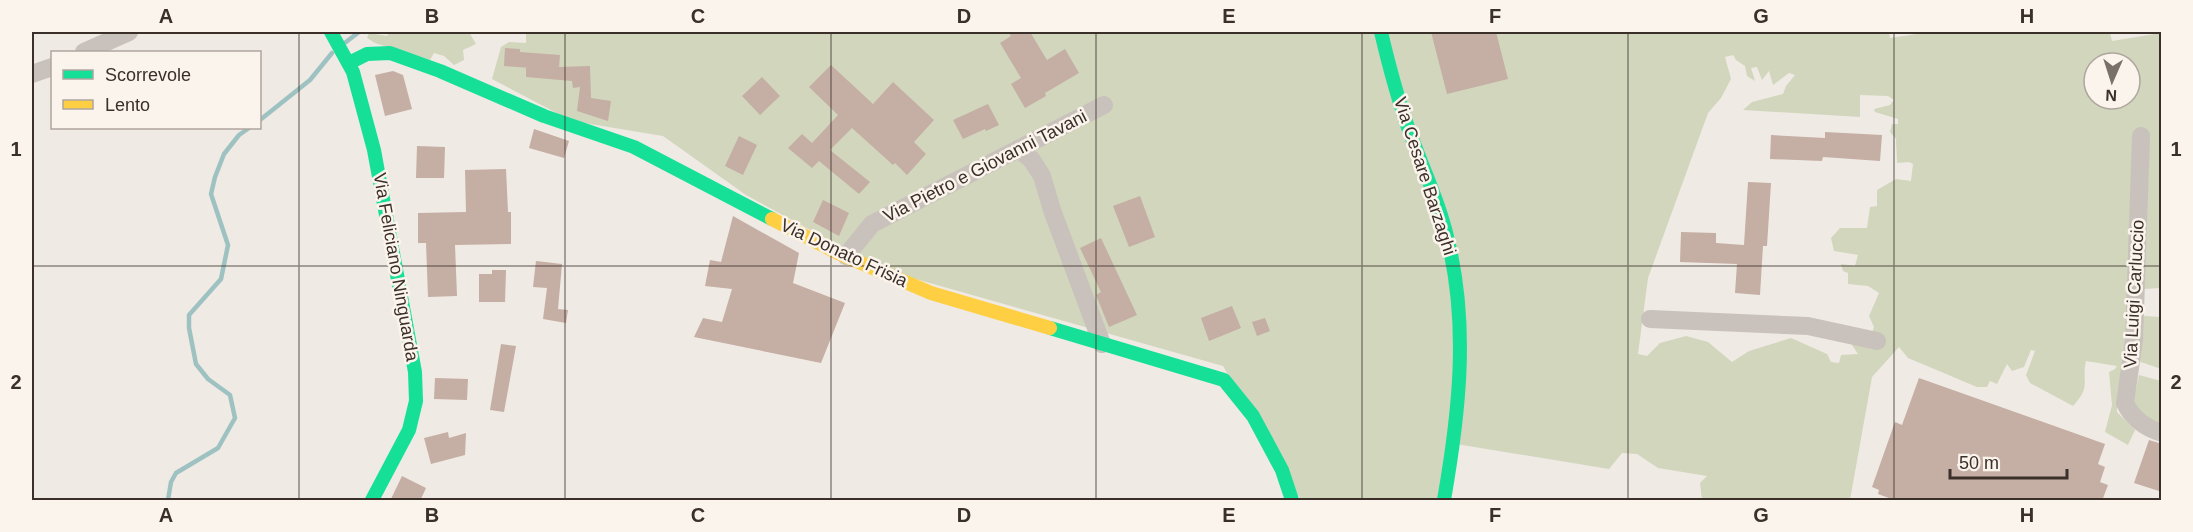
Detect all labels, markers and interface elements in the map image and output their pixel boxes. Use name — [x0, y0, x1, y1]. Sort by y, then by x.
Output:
text: A — [159, 5, 173, 27]
text: B — [425, 5, 439, 27]
text: C — [691, 5, 705, 27]
text: D — [957, 5, 971, 27]
text: E — [1222, 5, 1236, 27]
text: F — [1489, 5, 1501, 27]
text: G — [1753, 5, 1769, 27]
text: H — [2020, 5, 2034, 27]
legend — [51, 51, 261, 129]
north arrow — [2082, 51, 2142, 111]
text: Scorrevole — [105, 65, 191, 85]
text: N — [2105, 87, 2117, 104]
text: Lento — [105, 95, 150, 115]
street label: Via Cesare Barzaghi — [1390, 95, 1460, 257]
street label: Via Pietro e Giovanni Tavani — [880, 106, 1090, 226]
text: 1 — [10, 138, 22, 160]
text: 1 — [2170, 138, 2182, 160]
street label: Via Feliciano Ninguarda — [370, 171, 423, 364]
street label: Via Donato Frisia — [777, 215, 912, 292]
street label: Via Luigi Carluccio — [2120, 219, 2148, 369]
text: 2 — [10, 371, 22, 393]
text: 2 — [2170, 371, 2182, 393]
scale bar — [1950, 442, 2067, 480]
text: 50 m — [1959, 453, 1999, 473]
text: A — [159, 504, 173, 526]
text: B — [425, 504, 439, 526]
text: C — [691, 504, 705, 526]
text: D — [957, 504, 971, 526]
text: E — [1222, 504, 1236, 526]
text: F — [1489, 504, 1501, 526]
text: G — [1753, 504, 1769, 526]
text: H — [2020, 504, 2034, 526]

